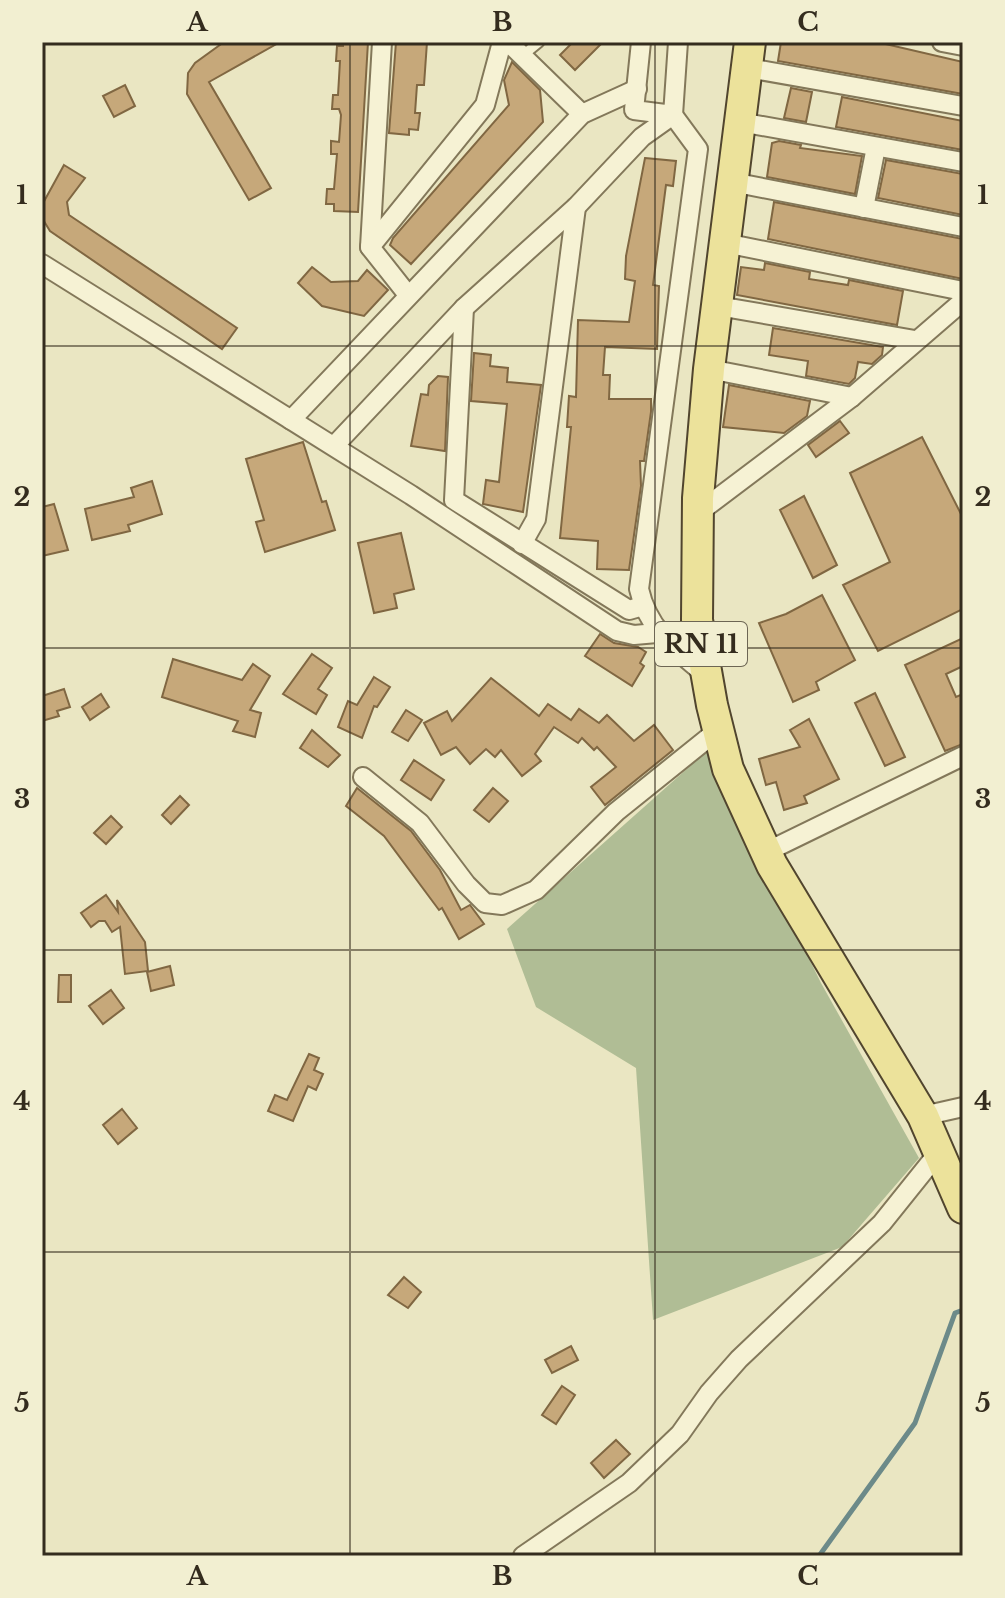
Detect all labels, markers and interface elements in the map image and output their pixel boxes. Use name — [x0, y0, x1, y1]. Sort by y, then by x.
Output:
text: A — [185, 6, 208, 38]
text: B — [492, 6, 512, 38]
text: C — [797, 6, 819, 38]
text: 1 — [16, 179, 28, 211]
text: 1 — [977, 179, 989, 211]
text: 2 — [14, 481, 30, 513]
text: 2 — [975, 481, 991, 513]
road number: RN 11 — [655, 622, 747, 666]
text: 3 — [14, 783, 30, 815]
text: 3 — [975, 783, 991, 815]
text: 4 — [13, 1085, 31, 1117]
text: 4 — [974, 1085, 992, 1117]
text: 5 — [14, 1387, 30, 1419]
text: 5 — [975, 1387, 991, 1419]
text: A — [185, 1560, 208, 1592]
text: B — [492, 1560, 512, 1592]
text: C — [797, 1560, 819, 1592]

